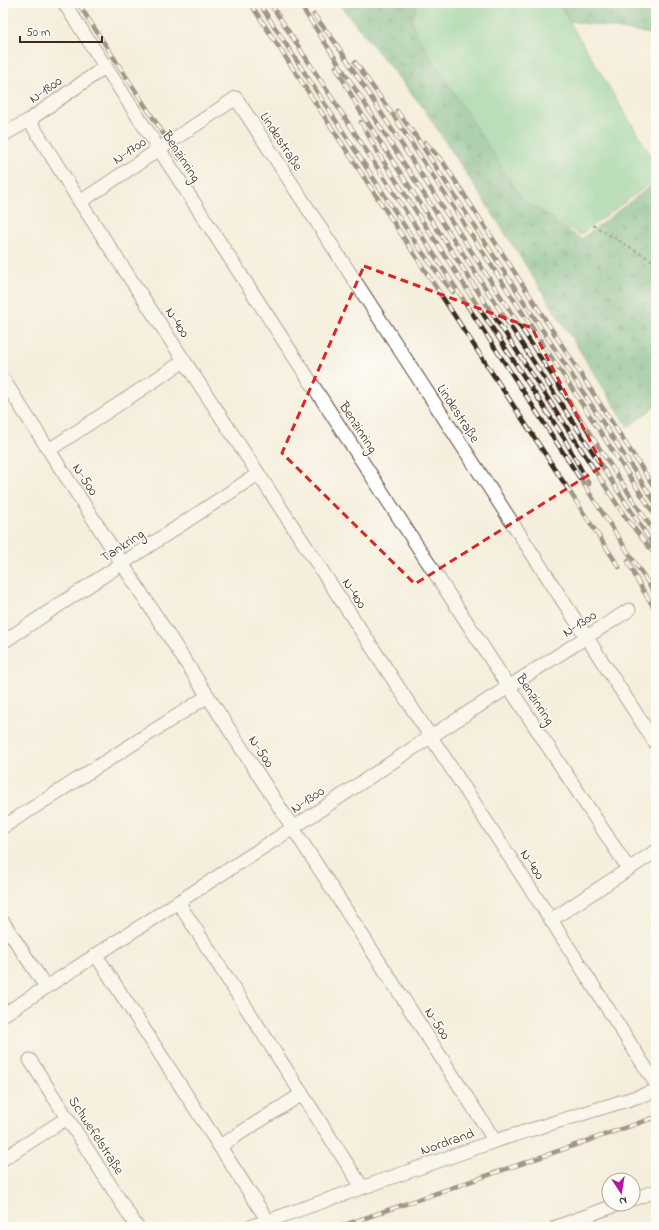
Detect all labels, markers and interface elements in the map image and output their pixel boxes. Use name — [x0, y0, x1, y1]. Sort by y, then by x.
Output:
scale bar — [20, 18, 102, 44]
text: 50 m — [26, 24, 50, 42]
street label: N-1800 — [25, 71, 67, 109]
street label: Lindestraße — [254, 108, 308, 176]
street label: Benzinring — [155, 126, 205, 187]
street label: N-1700 — [109, 132, 151, 170]
street label: N-400 — [159, 303, 194, 342]
street label: Lindestraße — [431, 380, 485, 448]
street label: Benzinring — [332, 397, 382, 458]
street label: N-500 — [66, 460, 103, 500]
street label: Tankring — [97, 524, 149, 569]
street label: N-400 — [336, 574, 371, 613]
street label: N-1300 — [559, 605, 601, 643]
street label: Benzinring — [509, 669, 559, 730]
street label: N-500 — [242, 732, 279, 772]
street label: N-1300 — [287, 781, 329, 819]
street label: N-400 — [514, 845, 549, 884]
street label: N-500 — [418, 1004, 455, 1044]
street label: Schwefelstraße — [62, 1092, 129, 1180]
street label: Nordrand — [418, 1123, 477, 1161]
north arrow — [601, 1172, 641, 1212]
text: N — [618, 1192, 628, 1209]

